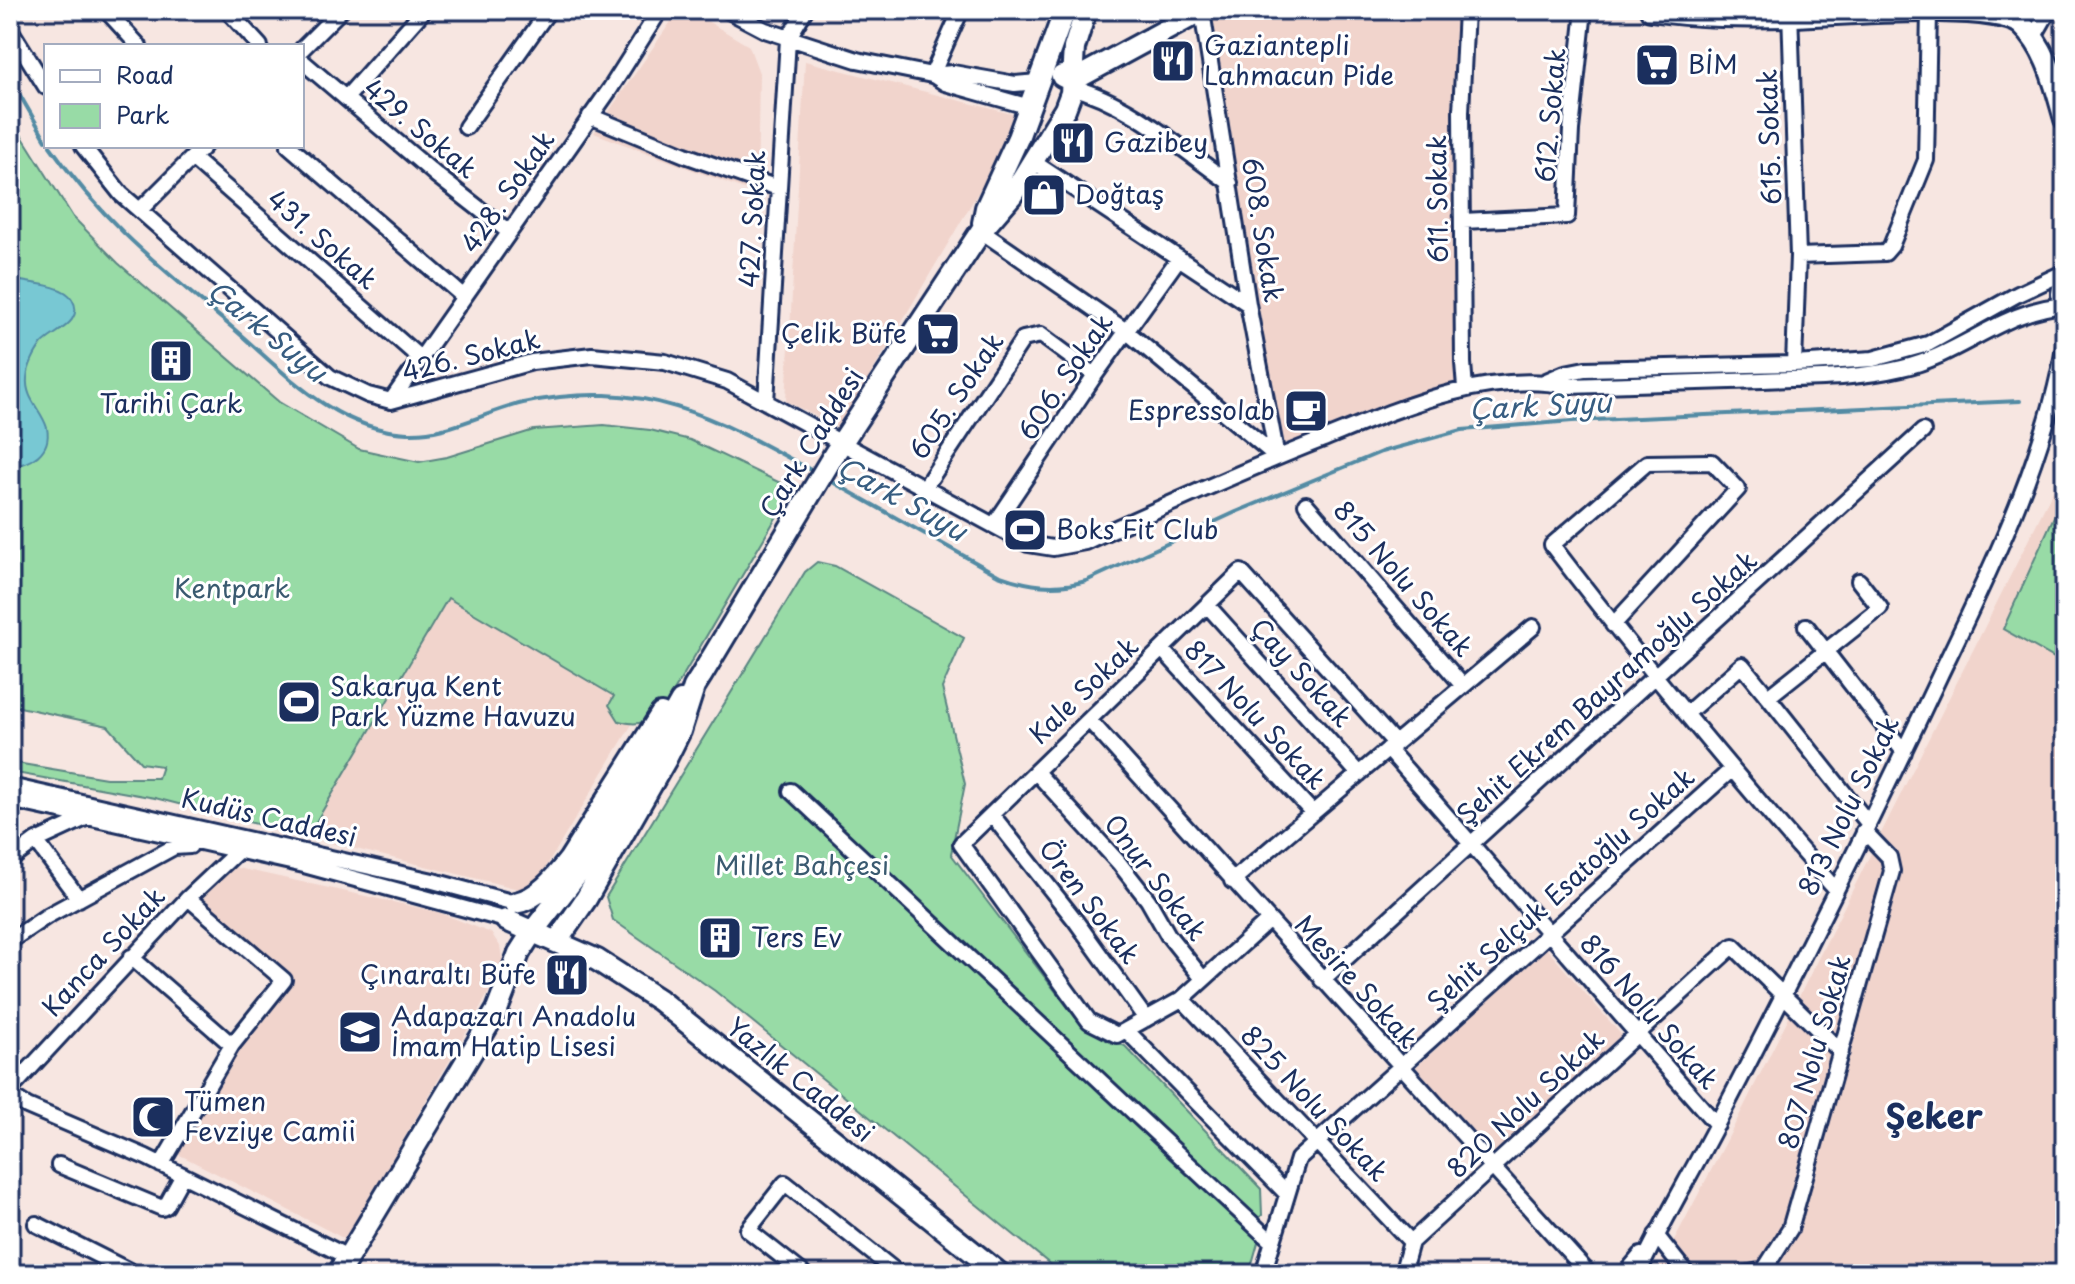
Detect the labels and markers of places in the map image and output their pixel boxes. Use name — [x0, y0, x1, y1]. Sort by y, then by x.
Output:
place label: Gaziantepli Lahmacun Pide — [1204, 25, 1394, 94]
restaurant icon: Gaziantepli Lahmacun Pide — [1149, 37, 1197, 85]
supermarket icon: BİM — [1633, 41, 1681, 89]
place label: BİM — [1688, 44, 1738, 83]
restaurant icon: Gazibey — [1049, 119, 1097, 167]
place label: Gazibey — [1104, 122, 1208, 161]
shop icon: Doğtaş — [1020, 171, 1068, 219]
place label: Doğtaş — [1075, 174, 1164, 213]
supermarket icon: Çelik Büfe — [914, 310, 962, 358]
place label: Çelik Büfe — [781, 313, 907, 352]
building icon: Tarihi Çark — [147, 337, 195, 385]
place label: Tarihi Çark — [100, 383, 243, 422]
cafe icon: Espressolab — [1282, 387, 1330, 435]
place label: Espressolab — [1128, 390, 1275, 429]
sports icon: Boks Fit Club — [1001, 506, 1049, 554]
place label: Boks Fit Club — [1056, 509, 1218, 548]
place label: Sakarya Kent Park Yüzme Havuzu — [330, 666, 576, 735]
sports icon: Sakarya Kent Park Yüzme Havuzu — [275, 678, 323, 726]
building icon: Ters Ev — [696, 914, 744, 962]
place label: Ters Ev — [751, 917, 842, 956]
restaurant icon: Çınaraltı Büfe — [543, 951, 591, 999]
place label: Çınaraltı Büfe — [360, 954, 536, 993]
place label: Adapazarı Anadolu İmam Hatip Lisesi — [391, 996, 636, 1065]
school or university icon: Adapazarı Anadolu İmam Hatip Lisesi — [336, 1008, 384, 1056]
place label: Tümen Fevziye Camii — [184, 1081, 356, 1150]
mosque icon: Tümen Fevziye Camii — [129, 1093, 177, 1141]

